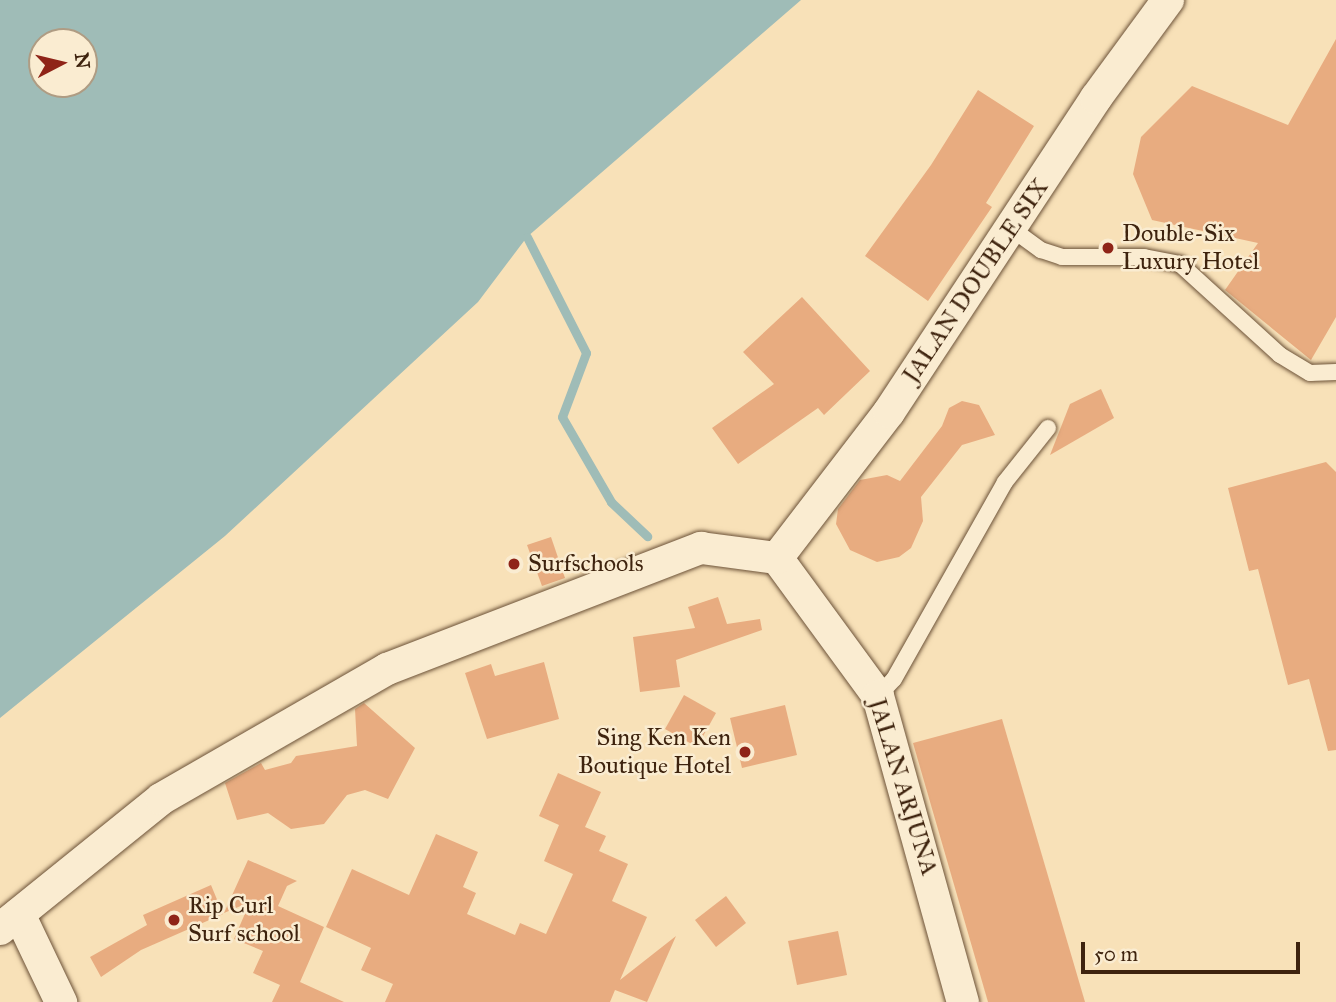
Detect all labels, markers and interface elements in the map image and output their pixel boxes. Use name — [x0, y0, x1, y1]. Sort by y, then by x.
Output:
north arrow — [28, 28, 98, 98]
text: N — [70, 51, 95, 70]
street label: JALAN DOUBLE SIX — [897, 173, 1055, 389]
place label: Double-Six Luxury Hotel — [1122, 220, 1259, 276]
marker: Double-Six Luxury Hotel — [1100, 240, 1116, 256]
place label: Surfschools — [528, 550, 644, 578]
marker: Surfschools — [506, 556, 522, 572]
street label: JALAN ARJUNA — [862, 695, 944, 879]
place label: Sing Ken Ken Boutique Hotel — [578, 724, 731, 780]
marker: Sing Ken Ken Boutique Hotel — [737, 744, 753, 760]
place label: Rip Curl Surf school — [188, 892, 300, 948]
marker: Rip Curl Surf school — [166, 912, 182, 928]
scale bar — [1084, 928, 1303, 972]
text: 50 m — [1094, 941, 1138, 967]

